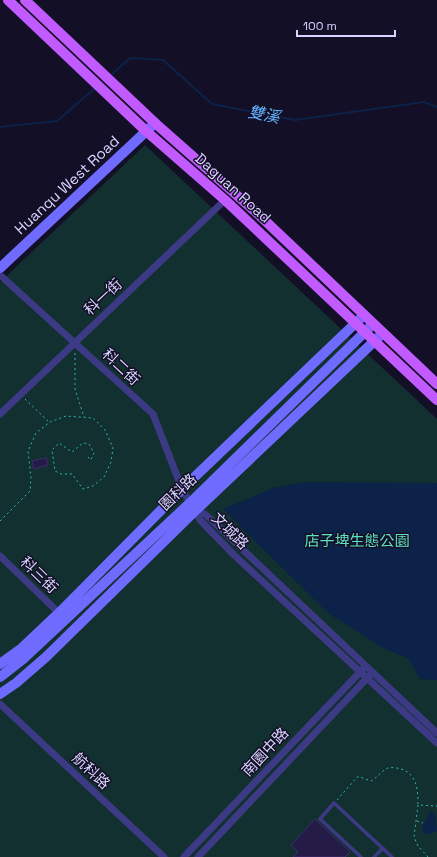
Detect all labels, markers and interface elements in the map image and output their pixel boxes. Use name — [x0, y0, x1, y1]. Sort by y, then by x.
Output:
scale bar — [297, 12, 395, 38]
text: 100 m — [303, 18, 337, 34]
water label: 雙溪 — [246, 101, 284, 128]
street label: Huanqu West Road — [10, 131, 123, 238]
street label: Daguan Road — [191, 149, 275, 227]
street label: 科一街 — [80, 274, 126, 319]
street label: 科二街 — [98, 344, 144, 389]
street label: 園科路 — [155, 469, 200, 514]
street label: 文城路 — [208, 508, 253, 553]
park label: 店子埤生態公園 — [304, 531, 410, 550]
street label: 科三街 — [17, 552, 62, 597]
street label: 南園中路 — [237, 723, 292, 780]
street label: 航科路 — [68, 748, 114, 793]

